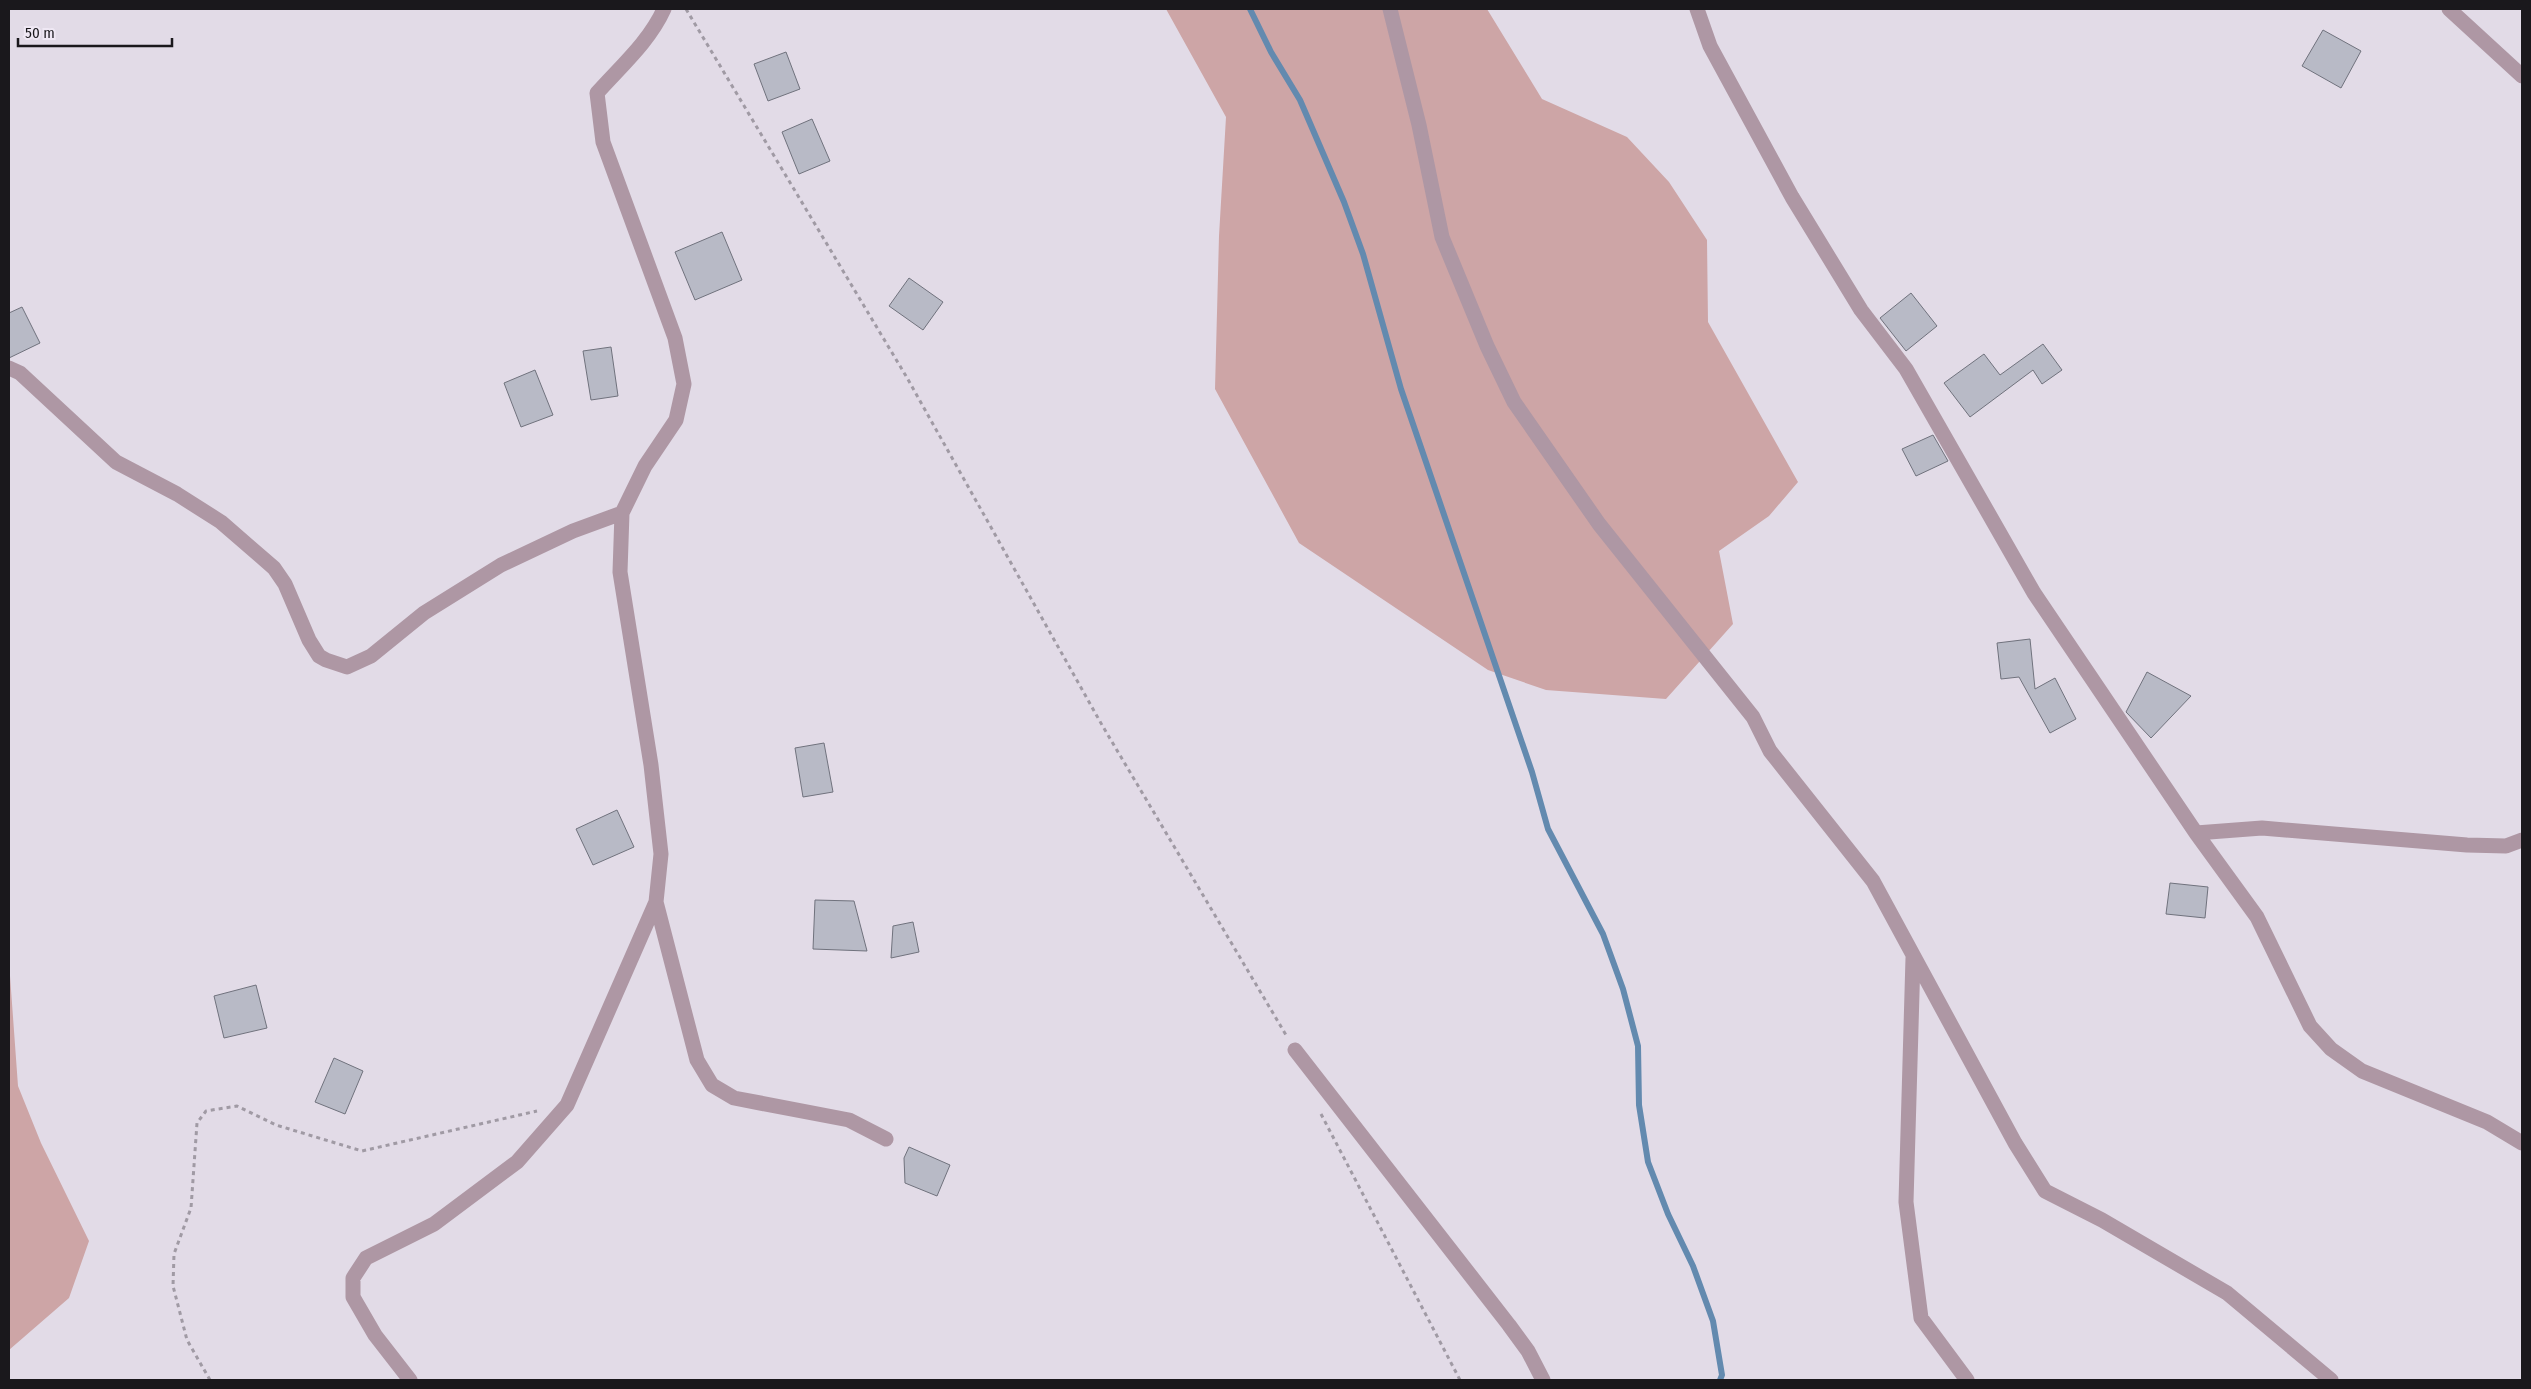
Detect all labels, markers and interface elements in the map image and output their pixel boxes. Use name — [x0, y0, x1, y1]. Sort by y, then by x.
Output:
scale bar — [18, 15, 171, 47]
text: 50 m — [25, 24, 55, 42]

